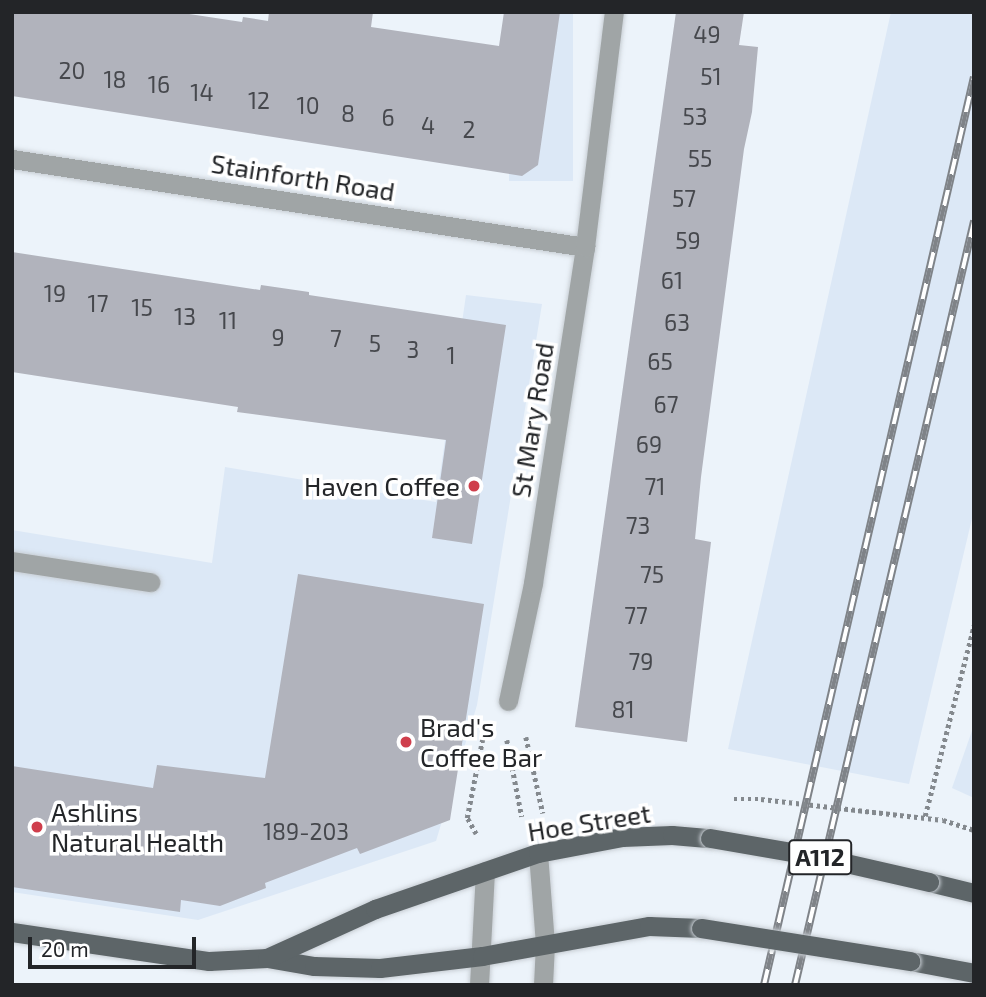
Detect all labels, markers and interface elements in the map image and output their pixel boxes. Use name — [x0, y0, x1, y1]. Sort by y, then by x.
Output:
house number: 49 — [693, 20, 721, 48]
house number: 20 — [59, 56, 85, 84]
house number: 51 — [700, 62, 722, 90]
house number: 18 — [103, 65, 127, 93]
house number: 16 — [148, 70, 170, 98]
house number: 14 — [190, 78, 214, 106]
house number: 12 — [248, 86, 270, 114]
house number: 10 — [296, 91, 320, 119]
house number: 8 — [341, 99, 355, 127]
house number: 53 — [682, 102, 708, 130]
house number: 6 — [381, 103, 395, 131]
house number: 4 — [421, 111, 435, 139]
house number: 2 — [463, 115, 475, 143]
house number: 55 — [688, 144, 712, 172]
street label: Stainforth Road — [209, 147, 397, 207]
house number: 57 — [672, 184, 696, 212]
house number: 59 — [675, 226, 701, 254]
house number: 61 — [661, 266, 683, 294]
house number: 19 — [44, 279, 66, 307]
house number: 17 — [88, 289, 108, 317]
house number: 15 — [131, 293, 153, 321]
house number: 13 — [174, 302, 196, 330]
house number: 11 — [219, 306, 237, 334]
house number: 63 — [664, 308, 690, 336]
house number: 9 — [271, 323, 285, 351]
house number: 7 — [330, 324, 342, 352]
house number: 5 — [369, 329, 381, 357]
house number: 3 — [407, 335, 419, 363]
street label: St Mary Road — [504, 340, 560, 500]
house number: 1 — [446, 341, 456, 369]
house number: 65 — [647, 347, 673, 375]
house number: 67 — [654, 390, 678, 418]
house number: 69 — [636, 430, 662, 458]
place label: Haven Coffee — [304, 470, 460, 502]
house number: 71 — [645, 472, 665, 500]
marker: Haven Coffee — [466, 478, 482, 494]
house number: 73 — [626, 511, 650, 539]
house number: 75 — [640, 560, 664, 588]
house number: 77 — [624, 601, 648, 629]
house number: 79 — [629, 647, 653, 675]
house number: 81 — [611, 695, 635, 723]
place label: Brad's Coffee Bar — [420, 711, 542, 772]
marker: Brad's Coffee Bar — [398, 734, 414, 750]
place label: Ashlins Natural Health — [51, 796, 225, 858]
street label: Hoe Street — [525, 797, 653, 847]
house number: 189-203 — [263, 817, 349, 845]
marker: Ashlins Natural Health — [29, 819, 45, 835]
road number: A112 — [787, 836, 853, 878]
scale bar — [32, 923, 200, 967]
text: 20 m — [41, 936, 89, 961]

